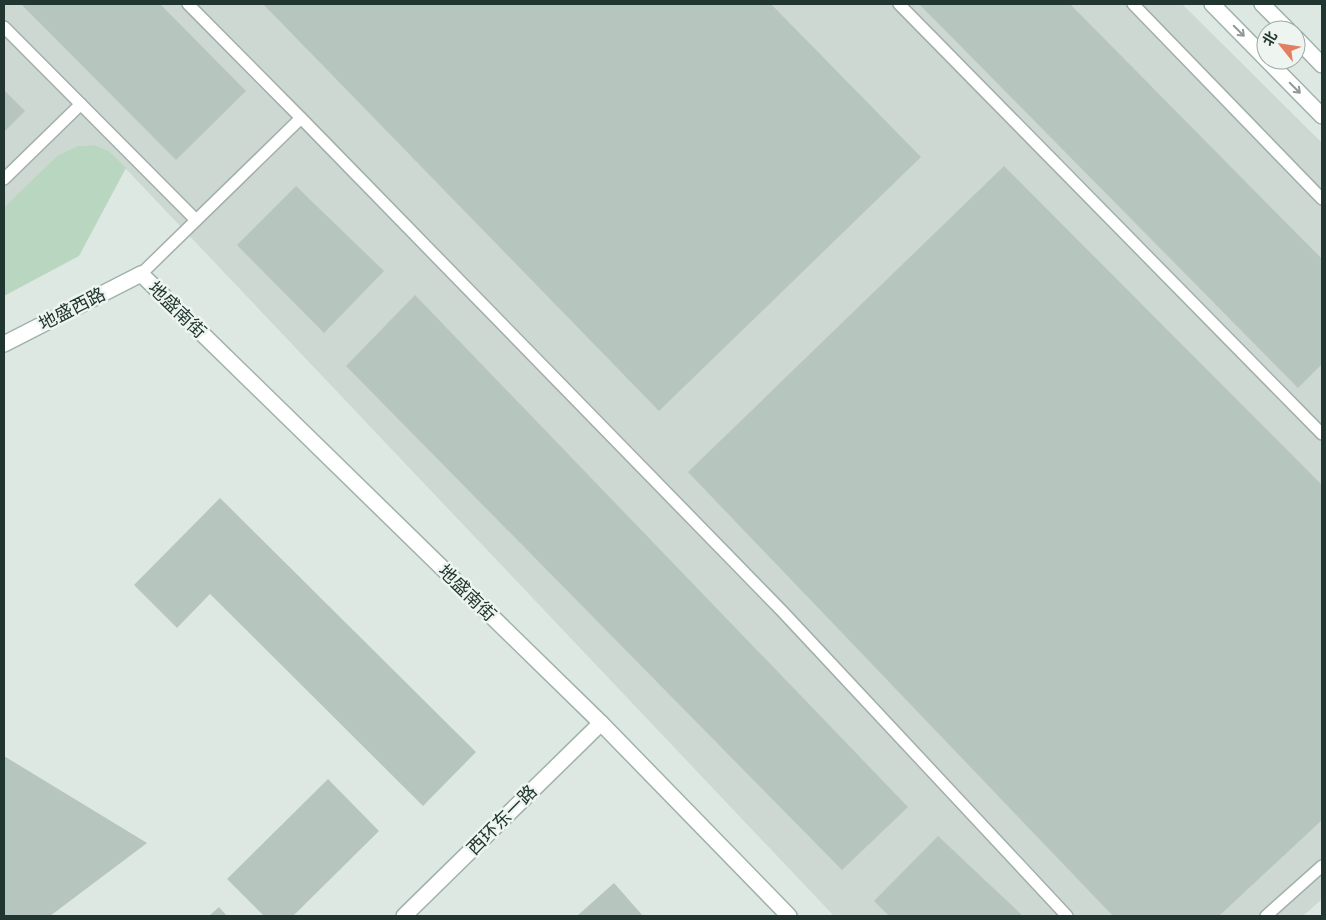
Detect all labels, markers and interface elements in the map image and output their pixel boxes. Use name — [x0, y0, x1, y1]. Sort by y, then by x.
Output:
north arrow — [1256, 20, 1306, 70]
one-way arrow — [1233, 25, 1245, 38]
text: 北 — [1258, 27, 1282, 50]
one-way arrow — [1288, 82, 1301, 94]
street label: 地盛南街 — [142, 276, 212, 344]
street label: 地盛西路 — [34, 281, 110, 337]
street label: 地盛南街 — [432, 559, 502, 627]
street label: 西环东一路 — [461, 779, 543, 861]

